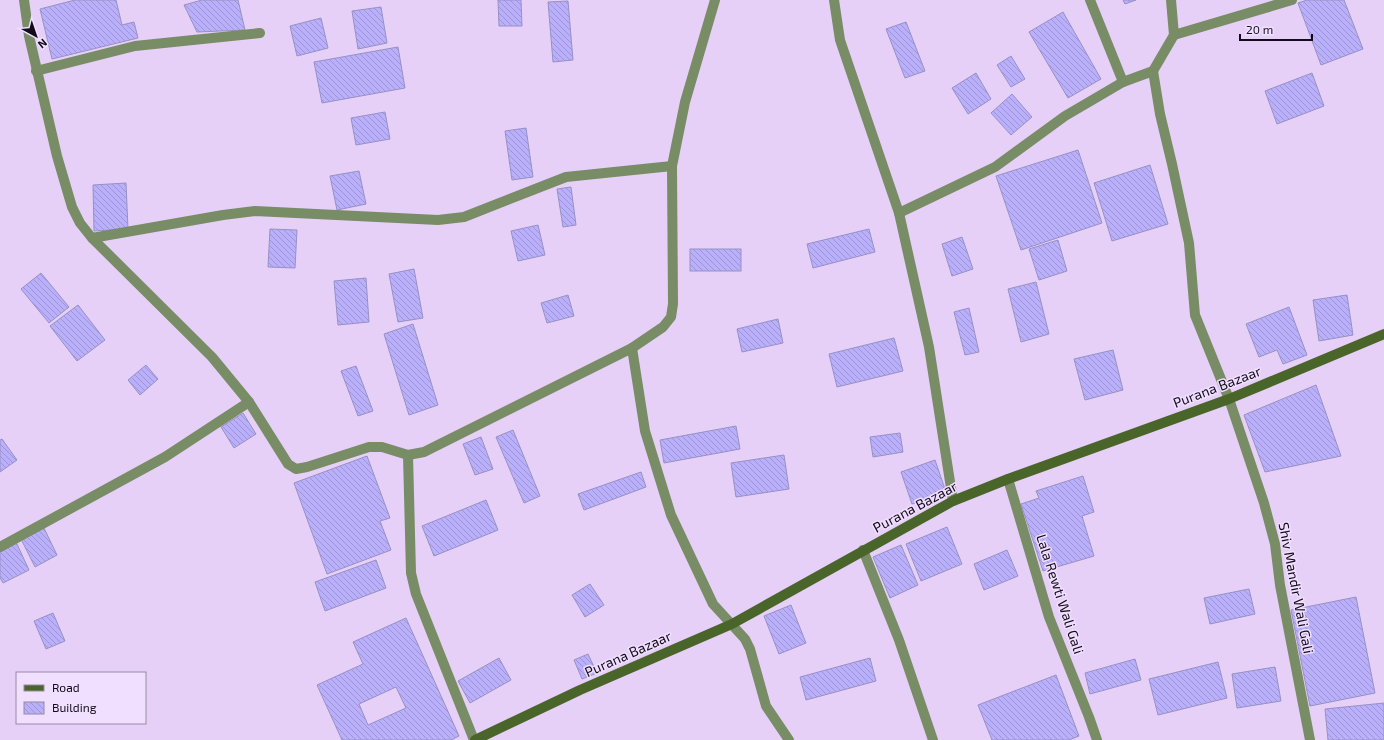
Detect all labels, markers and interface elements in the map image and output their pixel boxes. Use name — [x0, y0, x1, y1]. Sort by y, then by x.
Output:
north arrow — [16, 16, 56, 56]
scale bar — [1240, 16, 1312, 42]
text: 20 m — [1246, 22, 1273, 36]
text: N — [35, 37, 50, 52]
street label: Purana Bazaar — [1170, 362, 1264, 411]
street label: Purana Bazaar — [870, 477, 960, 536]
street label: Shiv Mandir Wali Gali — [1275, 521, 1318, 655]
street label: Lala Rewti Wali Gali — [1033, 532, 1088, 656]
street label: Purana Bazaar — [582, 627, 674, 680]
legend — [16, 672, 146, 724]
text: Road — [52, 680, 80, 694]
text: Building — [52, 700, 97, 714]

